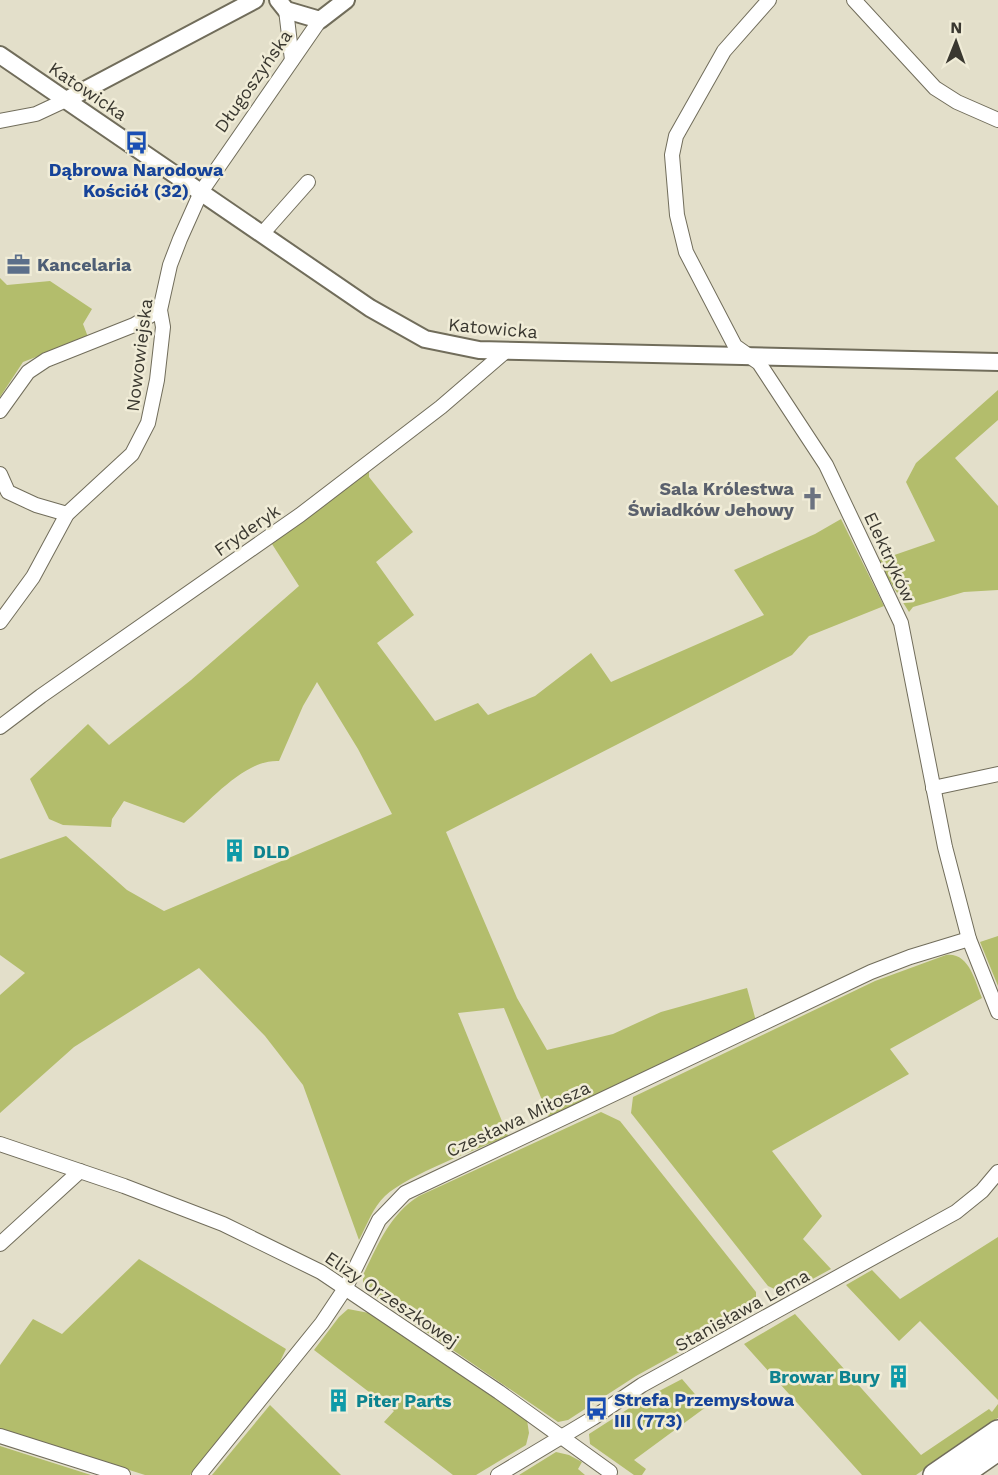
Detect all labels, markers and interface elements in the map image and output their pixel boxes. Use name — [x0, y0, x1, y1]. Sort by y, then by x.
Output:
north arrow — [926, 12, 986, 72]
text: N — [950, 18, 962, 37]
street label: Długoszyńska — [210, 26, 296, 136]
street label: Katowicka — [45, 57, 131, 125]
bus stop icon: Dąbrowa Narodowa Kościół (32) — [123, 130, 149, 156]
place label: Dąbrowa Narodowa Kościół (32) — [49, 159, 224, 201]
office icon: Kancelaria — [6, 251, 32, 277]
place label: Kancelaria — [37, 254, 132, 275]
street label: Nowowiejska — [122, 297, 156, 413]
street label: Katowicka — [447, 314, 539, 342]
place label: Sala Królestwa Świadków Jehowy — [628, 478, 795, 520]
church icon: Sala Królestwa Świadków Jehowy — [799, 485, 825, 511]
street label: Fryderyk — [210, 500, 284, 560]
street label: Elektryków — [860, 509, 920, 605]
building icon: DLD — [222, 838, 248, 864]
place label: DLD — [253, 841, 290, 862]
street label: Czesława Miłosza — [443, 1077, 593, 1161]
street label: Elizy Orzeszkowej — [321, 1247, 463, 1351]
street label: Stanisława Lema — [671, 1264, 813, 1356]
building icon: Browar Bury — [885, 1363, 911, 1389]
place label: Browar Bury — [769, 1366, 881, 1387]
building icon: Piter Parts — [325, 1387, 351, 1413]
place label: Strefa Przemysłowa III (773) — [614, 1389, 795, 1431]
place label: Piter Parts — [356, 1390, 452, 1411]
bus stop icon: Strefa Przemysłowa III (773) — [583, 1396, 609, 1422]

